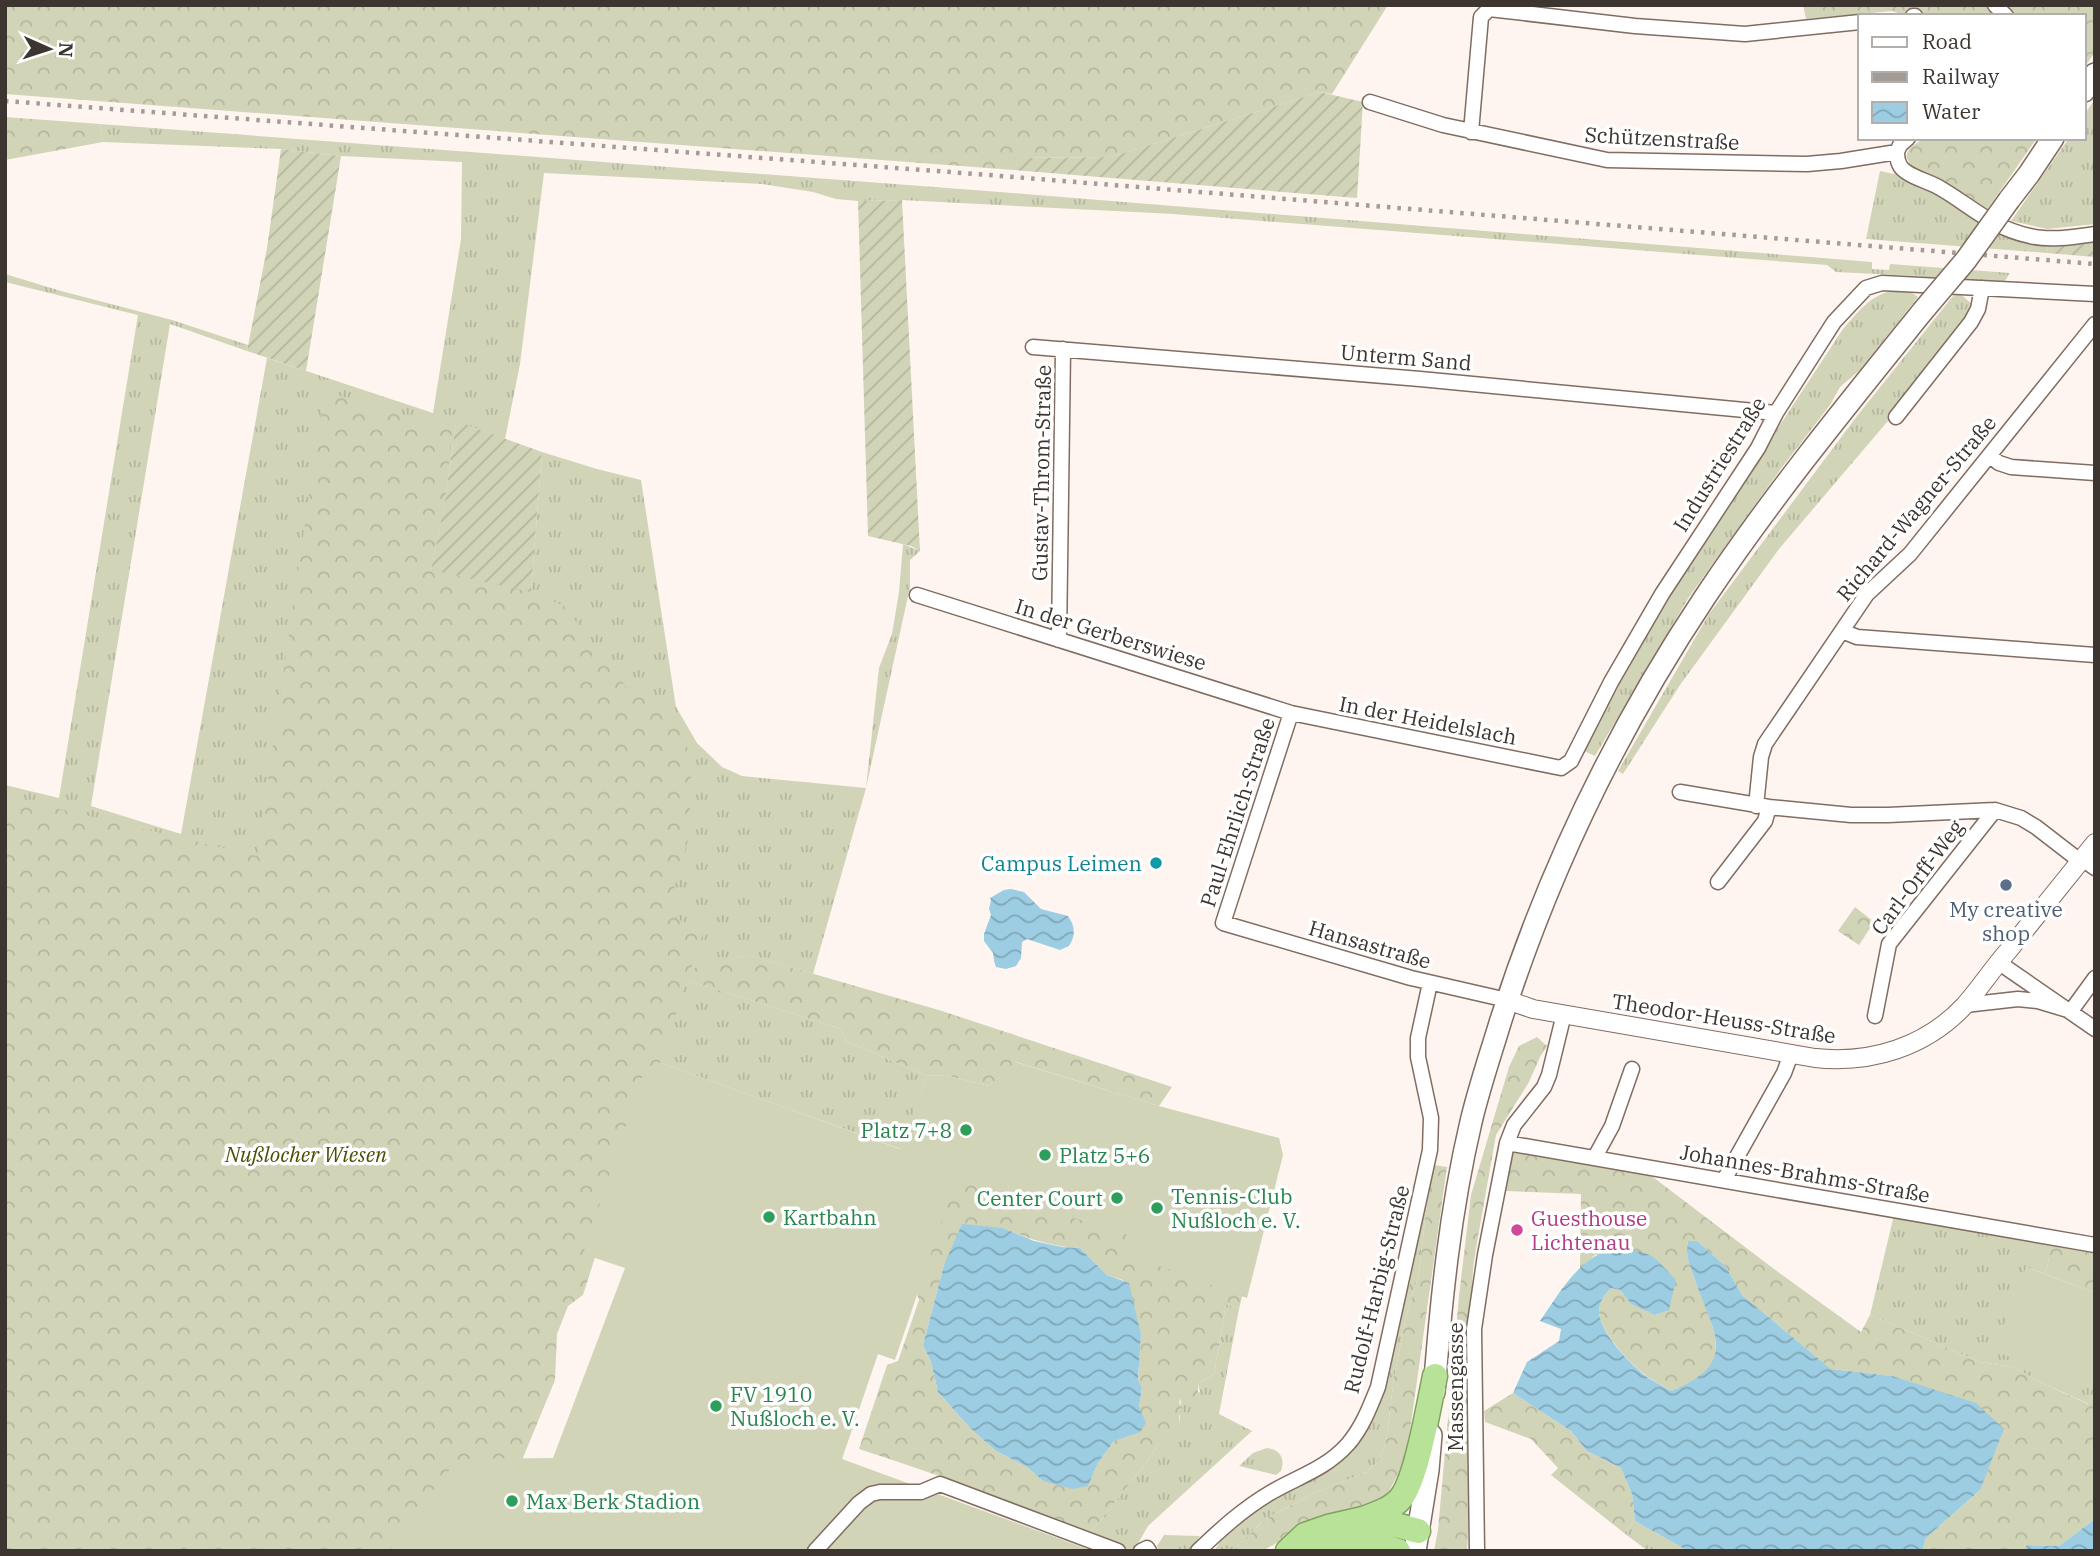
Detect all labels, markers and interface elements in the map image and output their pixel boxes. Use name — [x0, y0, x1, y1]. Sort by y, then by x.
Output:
north arrow — [14, 14, 84, 84]
legend — [1858, 14, 2086, 140]
text: Road — [1922, 27, 1972, 55]
text: N — [54, 42, 78, 58]
text: Railway — [1922, 62, 2000, 90]
text: Water — [1922, 97, 1981, 125]
street label: Schützenstraße — [1584, 120, 1740, 156]
street label: Unterm Sand — [1339, 337, 1473, 377]
street label: Gustav-Throm-Straße — [1025, 365, 1057, 581]
street label: Industriestraße — [1666, 391, 1772, 537]
street label: Richard-Wagner-Straße — [1830, 409, 2002, 607]
street label: In der Gerberswiese — [1012, 592, 1210, 676]
street label: In der Heidelslach — [1337, 689, 1519, 751]
street label: Paul-Ehrlich-Straße — [1193, 714, 1281, 910]
street label: Carl-Orff-Weg — [1864, 813, 1970, 940]
place label: Campus Leimen — [981, 849, 1142, 877]
marker: Campus Leimen — [1148, 855, 1164, 871]
marker: My creative shop — [1998, 877, 2014, 893]
place label: My creative shop — [1949, 895, 2063, 947]
street label: Hansastraße — [1306, 913, 1434, 975]
street label: Theodor-Heuss-Straße — [1610, 986, 1838, 1050]
place label: Platz 7+8 — [861, 1116, 952, 1144]
marker: Platz 7+8 — [958, 1122, 974, 1138]
street label: Johannes-Brahms-Straße — [1678, 1137, 1932, 1209]
park label: Nußlocher Wiesen — [224, 1140, 387, 1168]
place label: Platz 5+6 — [1059, 1141, 1150, 1169]
marker: Platz 5+6 — [1037, 1147, 1053, 1163]
place label: Tennis-Club Nußloch e. V. — [1171, 1182, 1301, 1234]
street label: Rudolf-Harbig-Straße — [1337, 1182, 1415, 1396]
place label: Center Court — [977, 1184, 1103, 1212]
marker: Center Court — [1109, 1190, 1125, 1206]
marker: Tennis-Club Nußloch e. V. — [1149, 1200, 1165, 1216]
place label: Kartbahn — [783, 1203, 877, 1231]
place label: Guesthouse Lichtenau — [1531, 1204, 1647, 1256]
marker: Kartbahn — [761, 1209, 777, 1225]
marker: Guesthouse Lichtenau — [1509, 1222, 1525, 1238]
street label: Massengasse — [1441, 1322, 1469, 1452]
place label: FV 1910 Nußloch e. V. — [730, 1380, 860, 1432]
marker: FV 1910 Nußloch e. V. — [708, 1398, 724, 1414]
place label: Max Berk Stadion — [526, 1487, 700, 1515]
marker: Max Berk Stadion — [504, 1493, 520, 1509]

